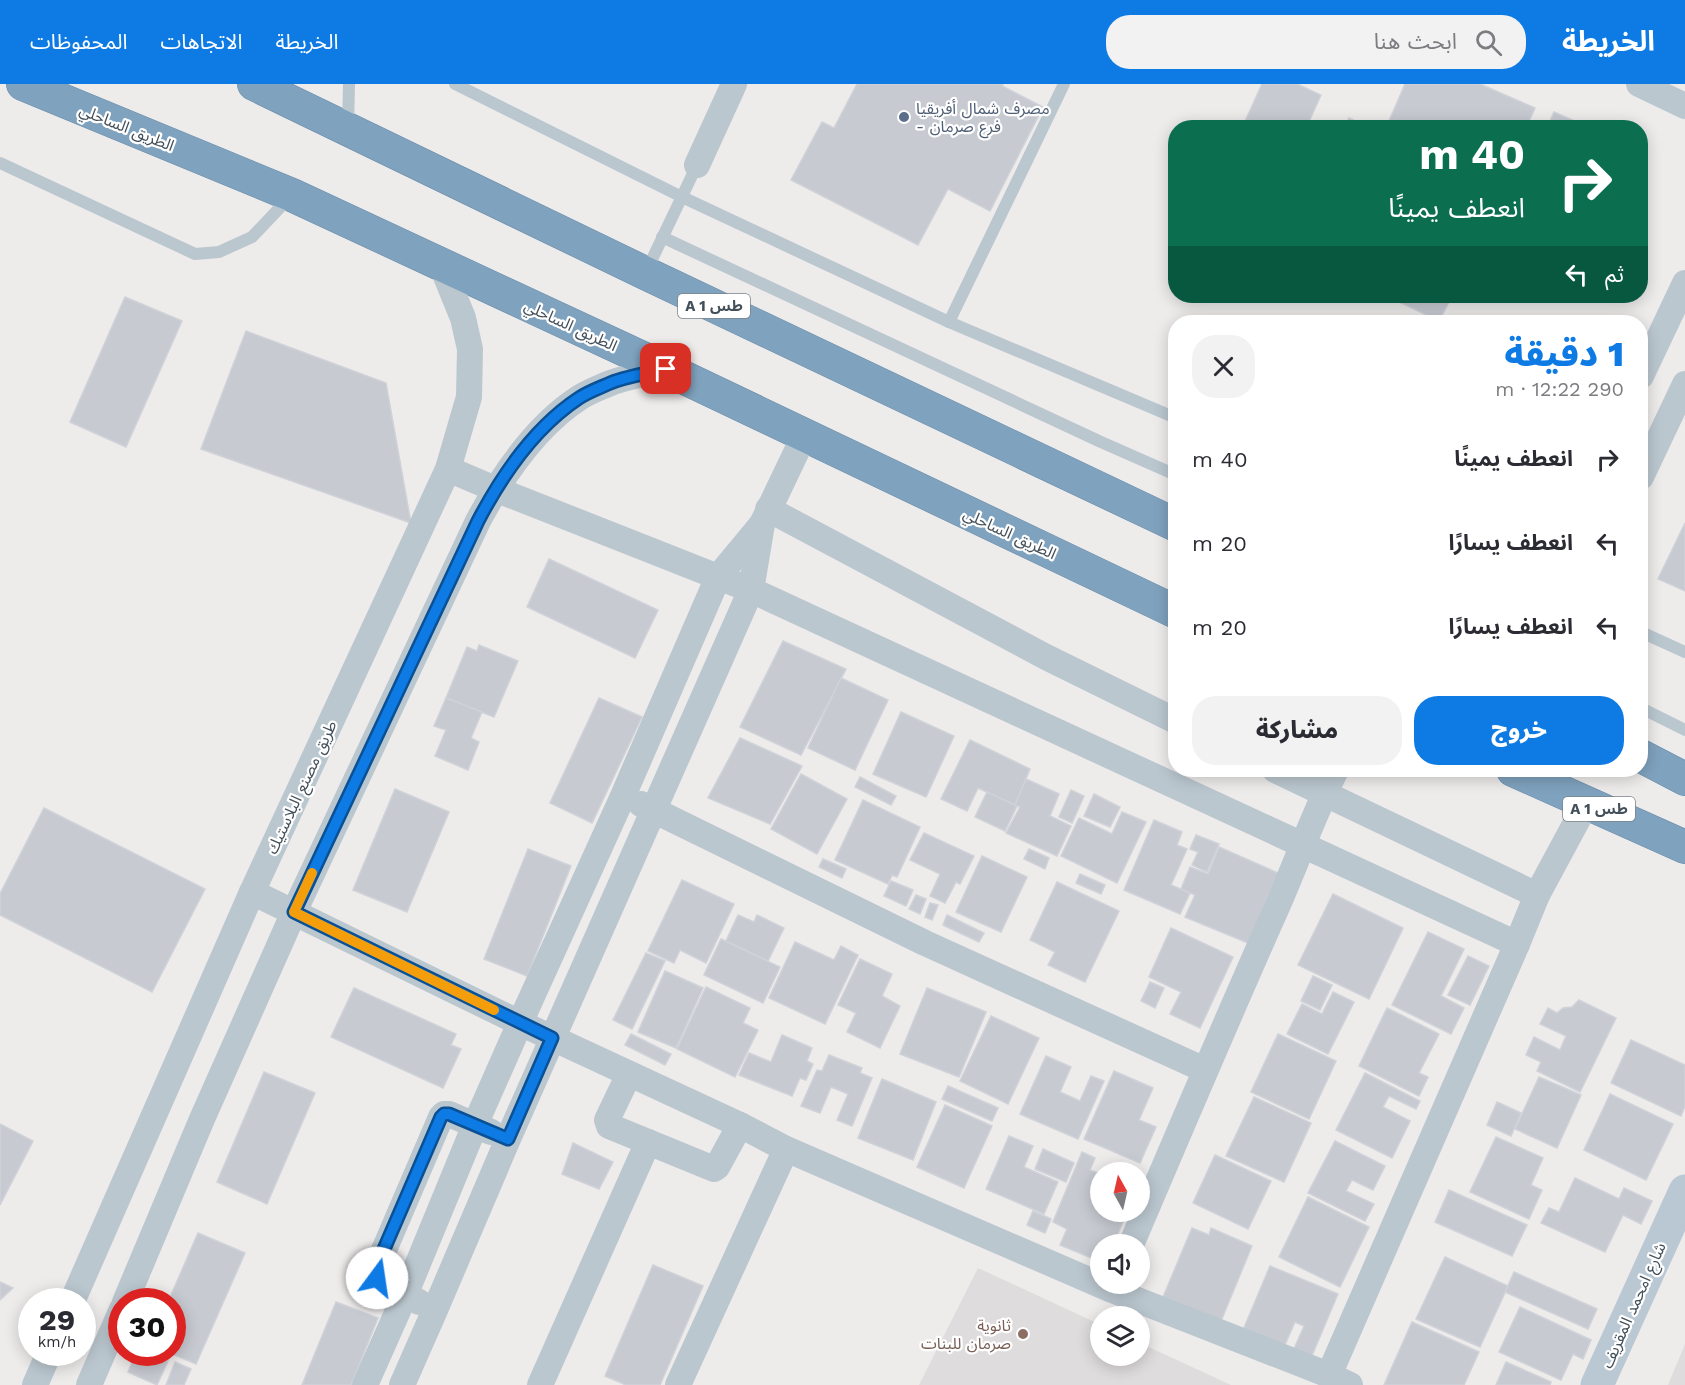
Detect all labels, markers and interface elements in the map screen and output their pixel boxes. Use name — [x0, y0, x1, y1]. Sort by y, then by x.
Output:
search box — [1106, 15, 1526, 69]
text: الخريطة — [1562, 25, 1655, 58]
icon: search — [1472, 26, 1505, 59]
text: المحفوظات — [30, 29, 127, 54]
text: الاتجاهات — [160, 29, 242, 54]
text: الخريطة — [275, 29, 338, 54]
text: ابحث هنا — [1374, 29, 1457, 54]
place label: مصرف شمال أفريقيا - فرع صرمان — [916, 99, 1050, 139]
street label: الطريق الساحلي — [76, 100, 177, 158]
marker: مصرف شمال أفريقيا - فرع صرمان — [897, 110, 911, 124]
text: 40 m — [1419, 130, 1525, 179]
icon: right — [1546, 144, 1624, 222]
text: انعطف يمينًا — [1388, 192, 1525, 224]
icon: left — [1560, 258, 1593, 291]
text: ثم — [1605, 262, 1624, 287]
road number: A 1 طس — [678, 294, 750, 318]
street label: الطريق الساحلي — [520, 296, 620, 358]
text: 1 دقيقة — [1504, 333, 1624, 375]
button: close — [1192, 335, 1255, 398]
pin — [640, 343, 691, 394]
icon: arrive — [649, 352, 682, 385]
text: 290 m · 12:22 — [1495, 377, 1624, 401]
icon: right — [1591, 443, 1624, 476]
text: انعطف يمينًا — [1454, 446, 1573, 471]
text: 40 m — [1192, 447, 1248, 472]
street label: الطريق الساحلي — [959, 504, 1059, 566]
icon: left — [1591, 527, 1624, 560]
text: انعطف يسارًا — [1449, 530, 1573, 555]
text: 20 m — [1192, 531, 1247, 556]
icon: left — [1591, 611, 1624, 644]
text: انعطف يسارًا — [1449, 614, 1573, 639]
text: 20 m — [1192, 615, 1247, 640]
button: مشاركة — [1192, 696, 1402, 765]
button: خروج — [1414, 696, 1624, 765]
street label: طريق مصنع البلاستيك — [262, 717, 344, 858]
road number: A 1 طس — [1563, 797, 1635, 821]
north arrow — [1090, 1162, 1150, 1222]
map controls — [1090, 1162, 1150, 1366]
button: sound — [1090, 1234, 1150, 1294]
street label: شارع امحمد المقريف — [1597, 1239, 1672, 1372]
position arrow — [345, 1246, 409, 1310]
speed limit sign: 30 — [108, 1288, 186, 1366]
text: 29 — [39, 1302, 75, 1337]
button: layers — [1090, 1306, 1150, 1366]
place label: ثانوية صرمان للبنات — [921, 1316, 1011, 1353]
marker: ثانوية صرمان للبنات — [1016, 1327, 1030, 1341]
text: km/h — [38, 1333, 76, 1351]

